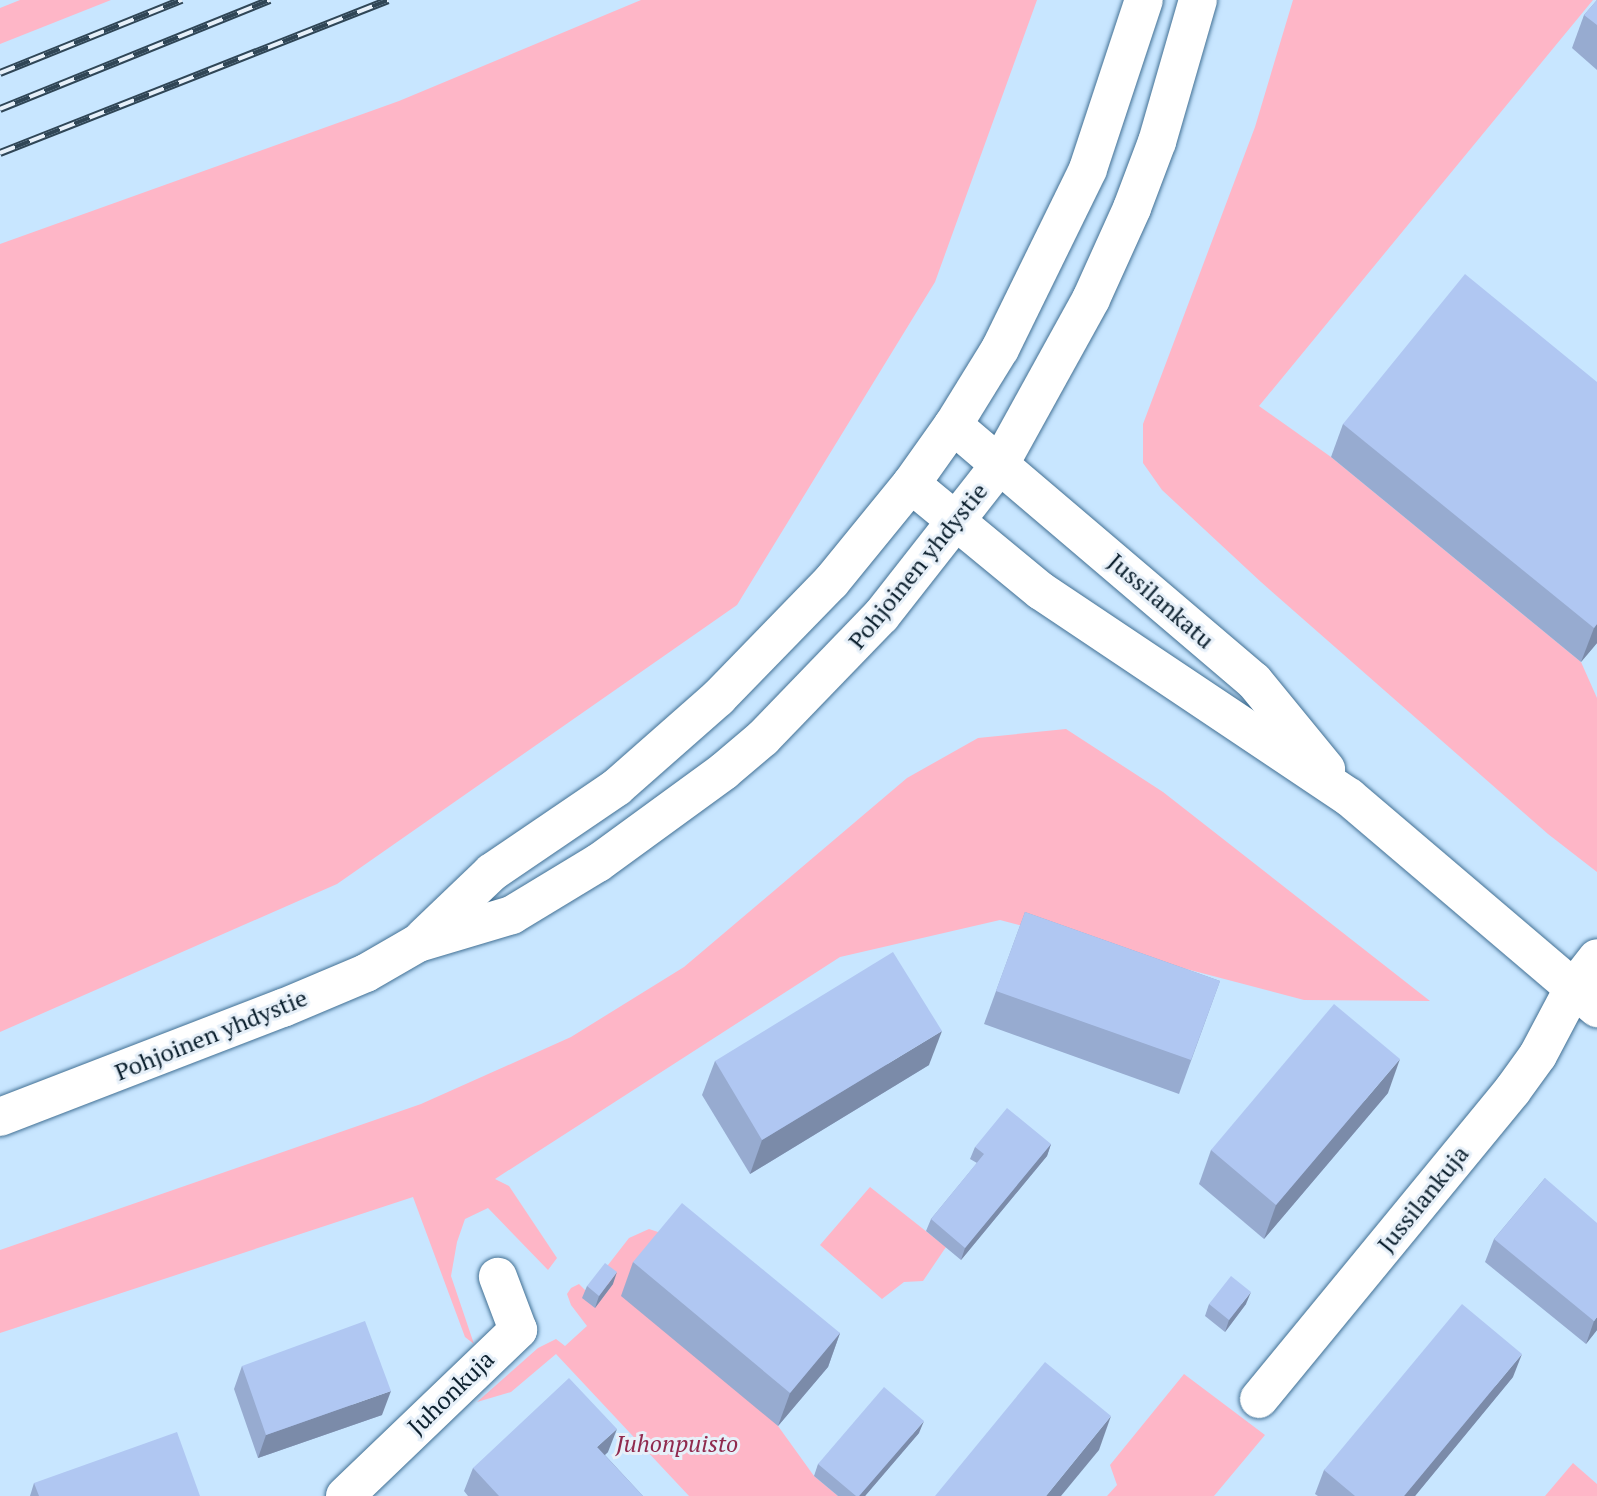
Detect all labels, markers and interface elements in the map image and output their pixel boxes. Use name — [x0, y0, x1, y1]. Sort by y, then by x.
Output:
street label: Pohjoinen yhdystie — [842, 477, 994, 655]
street label: Jussilankatu — [1102, 547, 1220, 655]
street label: Pohjoinen yhdystie — [111, 983, 311, 1087]
street label: Jussilankuja — [1371, 1140, 1475, 1258]
street label: Juhonkuja — [402, 1345, 500, 1441]
park label: Juhonpuisto — [616, 1430, 738, 1458]

